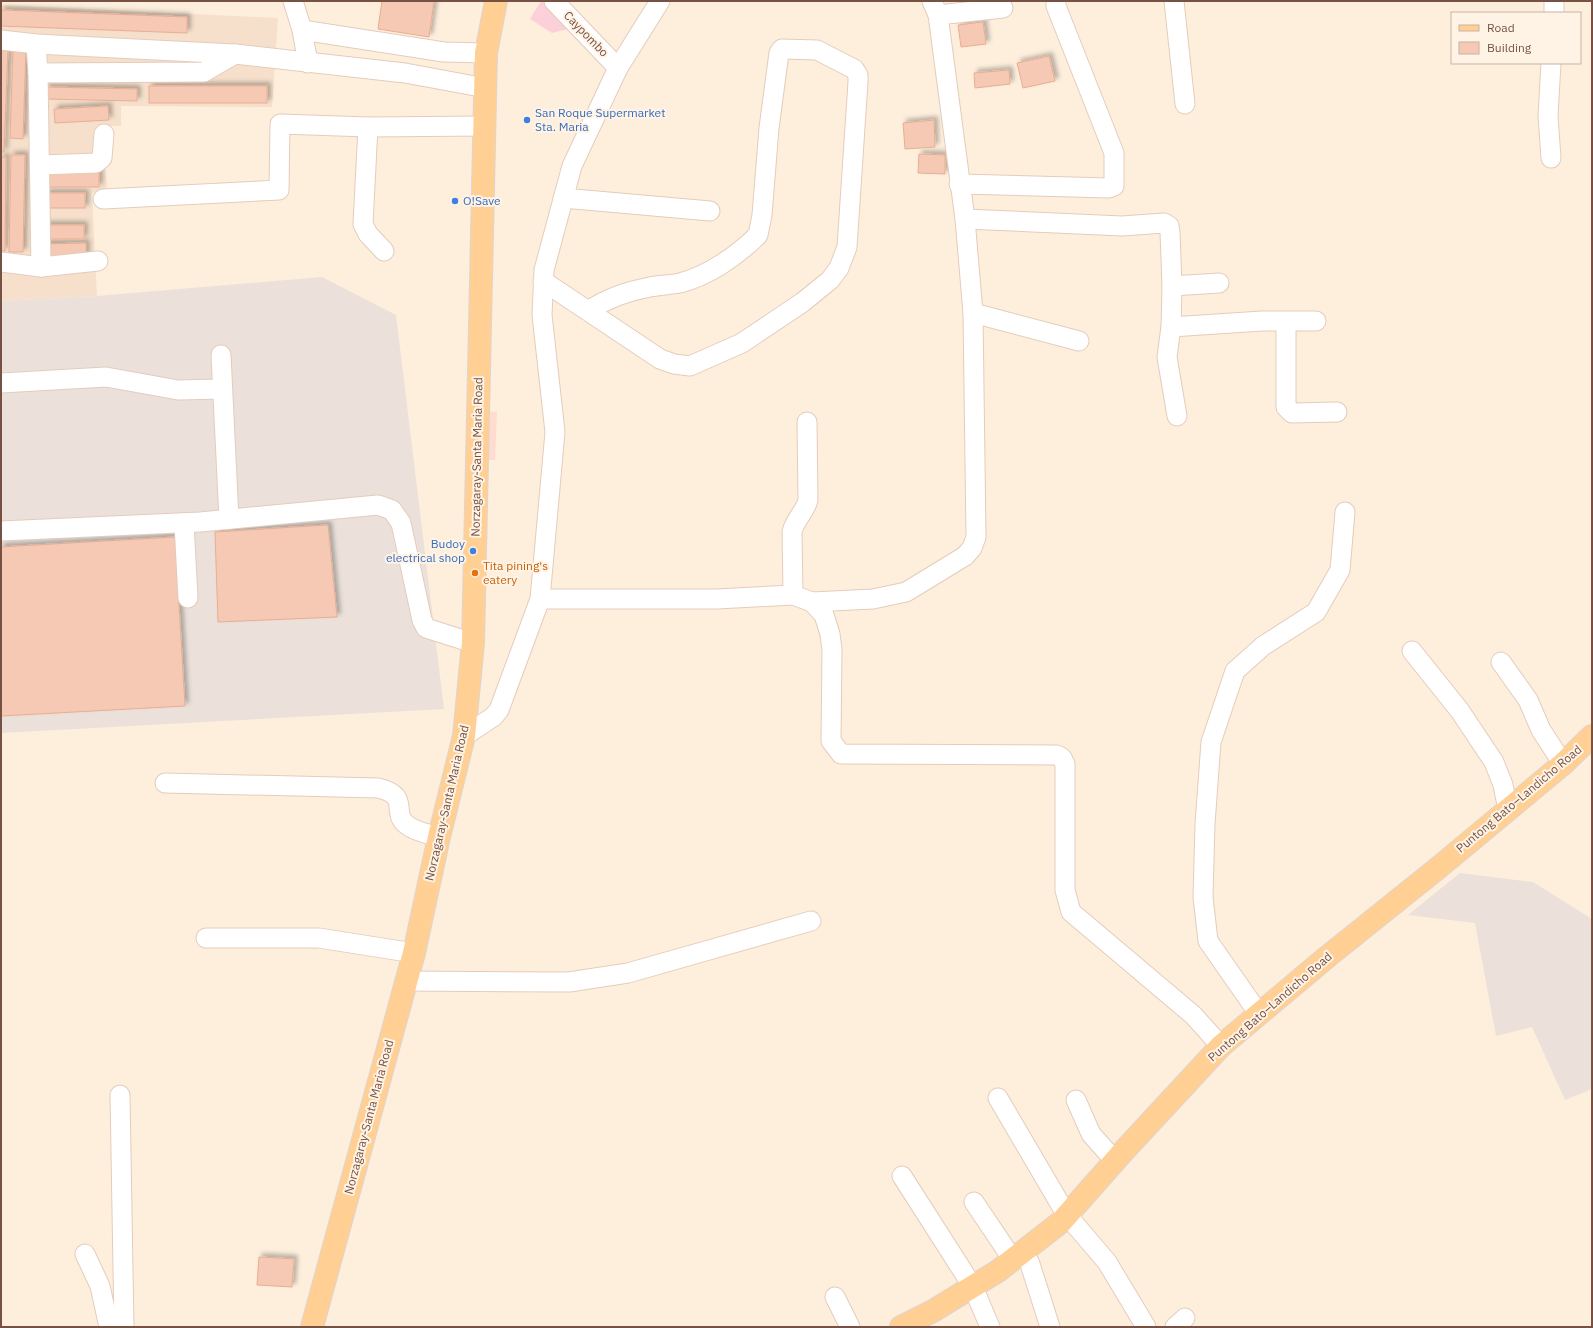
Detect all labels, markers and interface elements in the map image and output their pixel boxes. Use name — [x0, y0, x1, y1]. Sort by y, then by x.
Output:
street label: Caypombo — [561, 8, 612, 60]
legend — [1451, 12, 1581, 64]
text: Road — [1487, 20, 1515, 35]
text: Building — [1487, 40, 1532, 55]
place label: San Roque Supermarket Sta. Maria — [535, 105, 665, 134]
marker: San Roque Supermarket Sta. Maria — [522, 115, 532, 125]
place label: O!Save — [463, 193, 501, 208]
marker: O!Save — [450, 196, 460, 206]
street label: Norzagaray-Santa Maria Road — [468, 377, 485, 537]
place label: Budoy electrical shop — [386, 536, 465, 565]
marker: Budoy electrical shop — [468, 546, 478, 556]
place label: Tita pining's eatery — [483, 558, 548, 587]
marker: Tita pining's eatery — [470, 568, 480, 578]
street label: Norzagaray-Santa Maria Road — [421, 724, 472, 882]
street label: Puntong Bato–Landicho Road — [1453, 742, 1585, 856]
street label: Puntong Bato–Landicho Road — [1205, 949, 1335, 1065]
street label: Norzagaray-Santa Maria Road — [341, 1038, 396, 1196]

